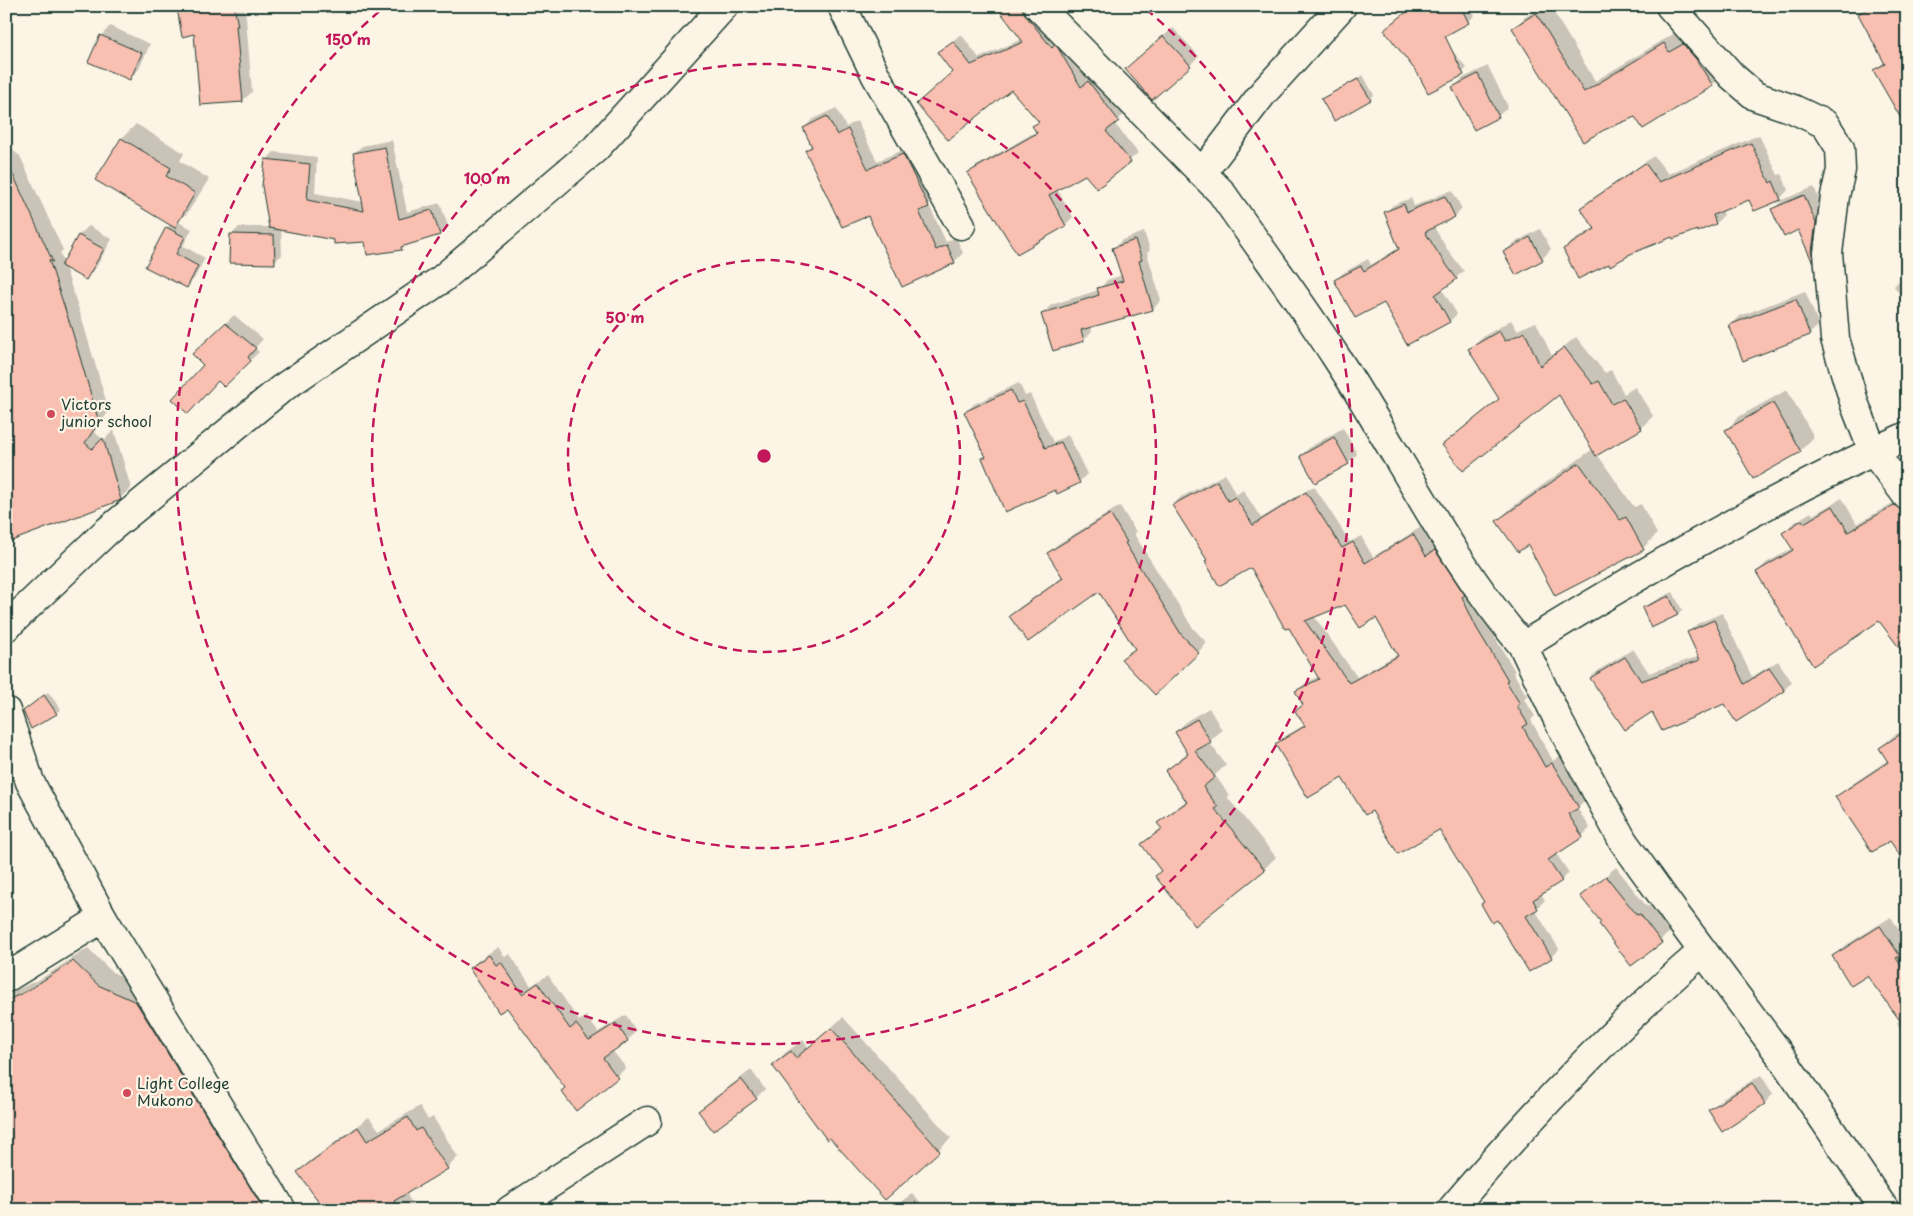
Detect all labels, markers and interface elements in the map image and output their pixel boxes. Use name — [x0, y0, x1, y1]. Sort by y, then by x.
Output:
text: 150 m — [325, 27, 371, 50]
text: 100 m — [464, 166, 510, 189]
text: 50 m — [606, 305, 644, 328]
place label: Victors junior school — [59, 392, 152, 432]
marker: Victors junior school — [45, 408, 57, 420]
centre of rings — [755, 447, 773, 465]
place label: Light College Mukono — [137, 1071, 229, 1111]
marker: Light College Mukono — [121, 1087, 133, 1099]

